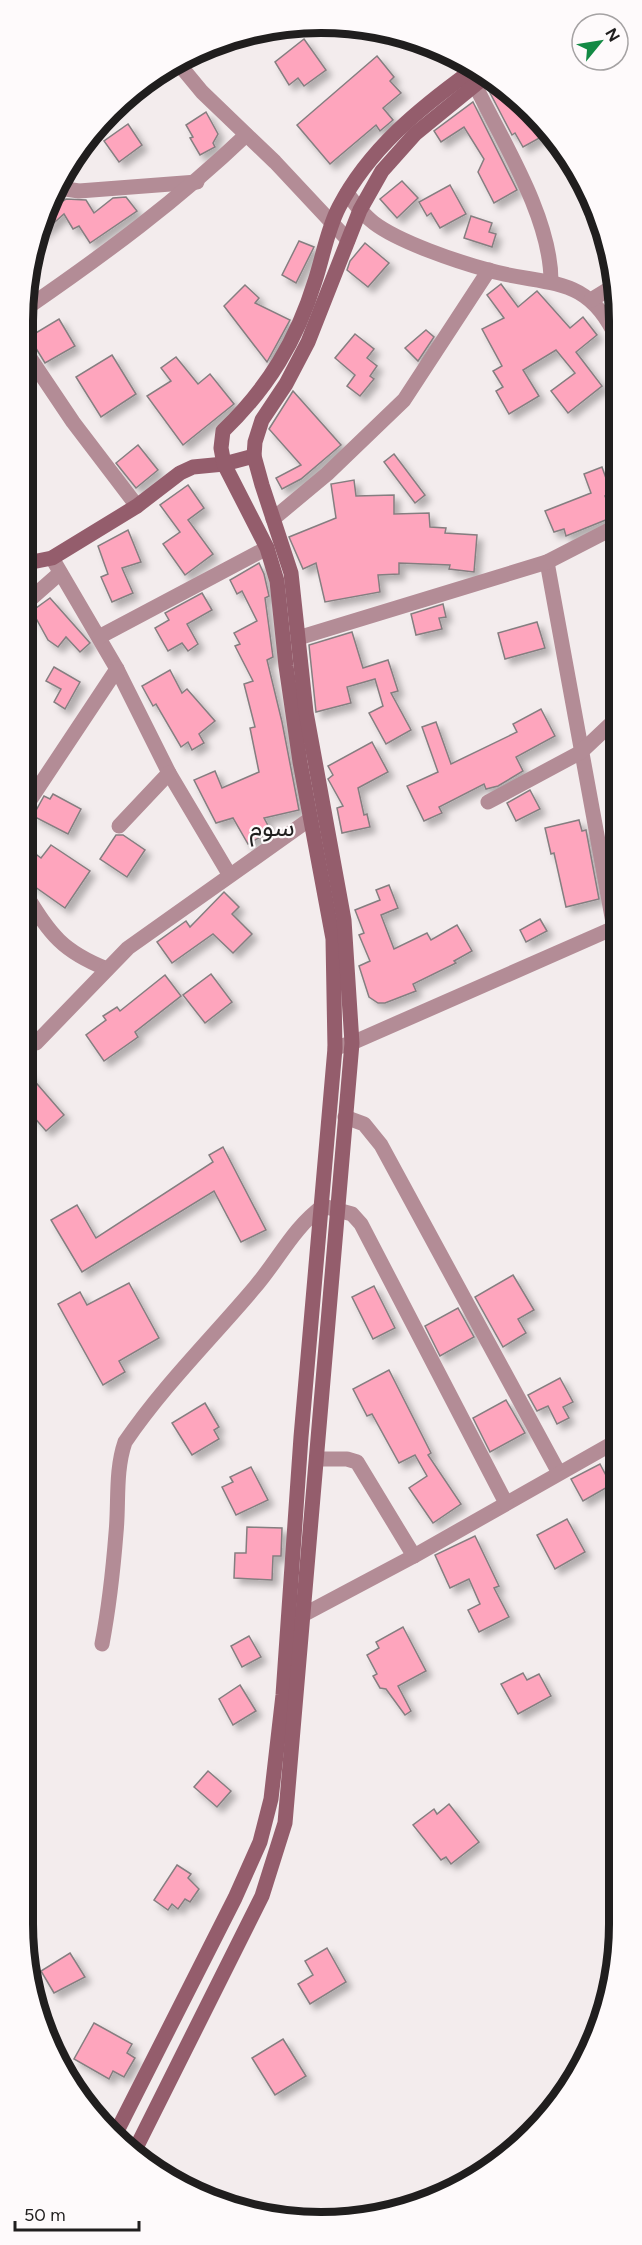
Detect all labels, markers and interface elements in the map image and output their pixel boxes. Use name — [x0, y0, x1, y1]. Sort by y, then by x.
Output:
north arrow — [570, 12, 630, 72]
text: N — [601, 25, 624, 45]
district label: سوم — [249, 811, 295, 847]
scale bar — [15, 2194, 140, 2232]
text: 50 m — [24, 2204, 66, 2226]

